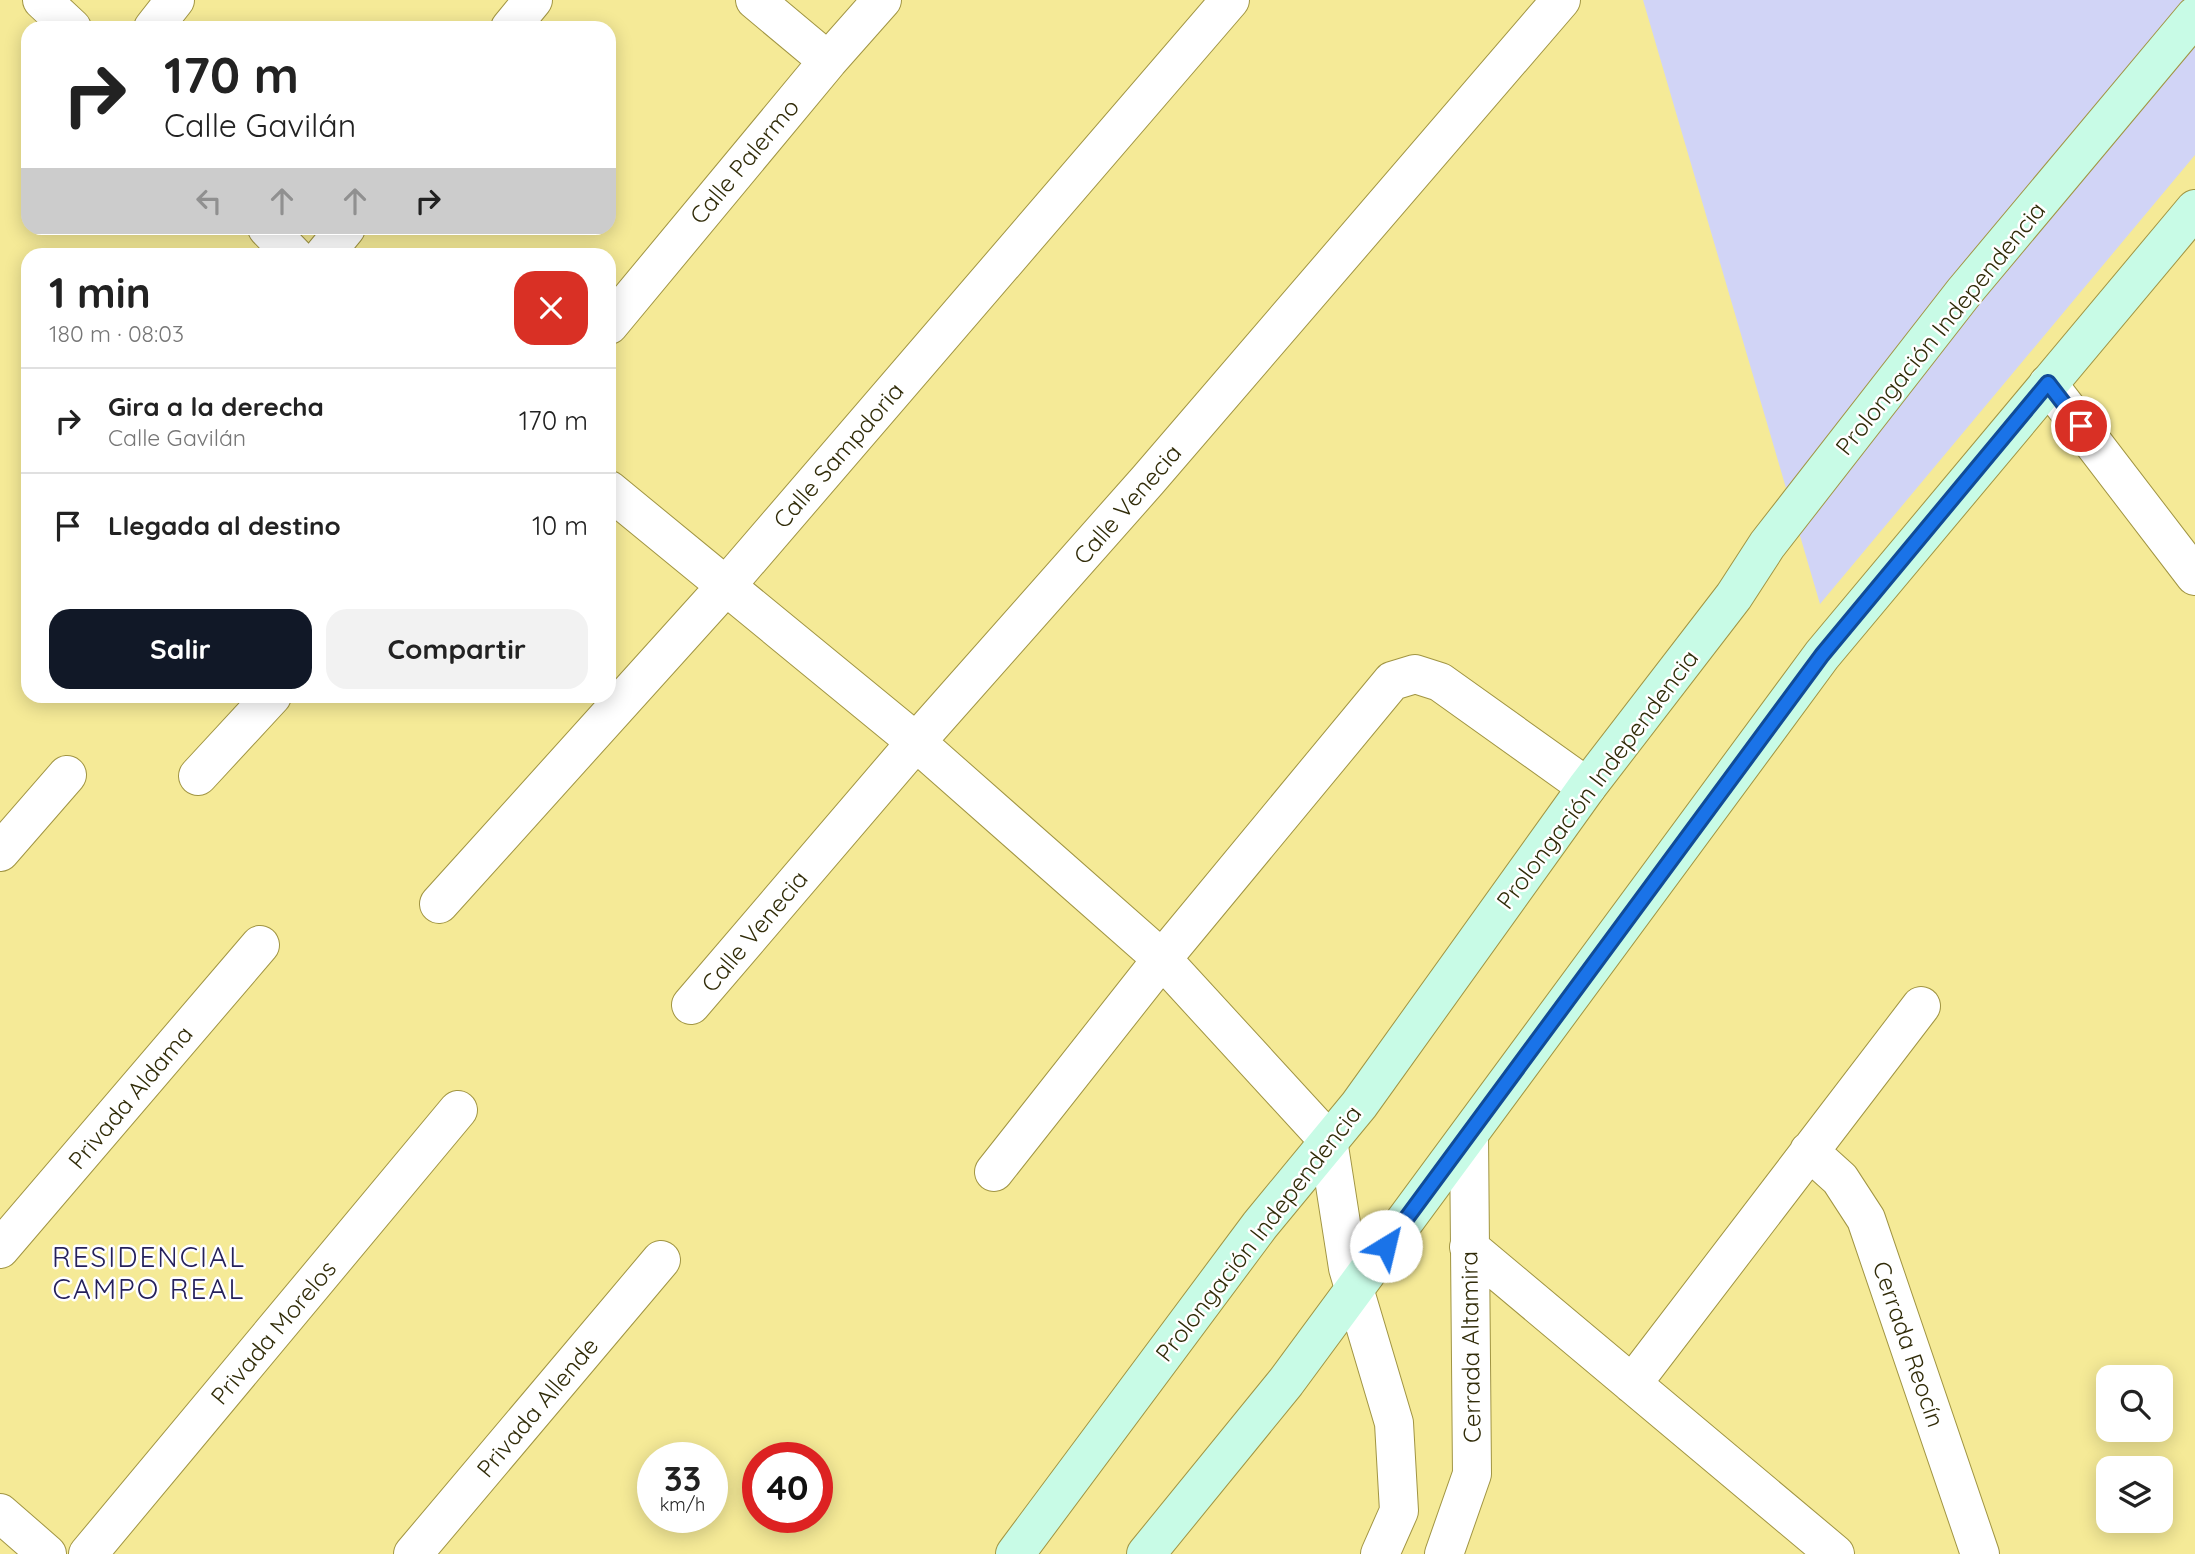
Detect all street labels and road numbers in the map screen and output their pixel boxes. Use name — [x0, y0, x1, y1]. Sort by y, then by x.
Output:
street label: Calle Palermo — [683, 92, 805, 230]
street label: Prolongación Independencia — [1829, 195, 2051, 461]
street label: Calle Sampdoria — [766, 376, 910, 534]
street label: Calle Venecia — [1067, 438, 1187, 570]
street label: Prolongación Independencia — [1490, 643, 1704, 915]
street label: Calle Venecia — [694, 864, 814, 998]
street label: Privada Aldama — [61, 1019, 199, 1175]
street label: Prolongación Independencia — [1149, 1099, 1367, 1367]
street label: Cerrada Altamira — [1453, 1251, 1487, 1443]
street label: Privada Morelos — [204, 1254, 342, 1410]
street label: Cerrada Reocín — [1867, 1257, 1951, 1431]
street label: Privada Allende — [470, 1331, 604, 1483]

